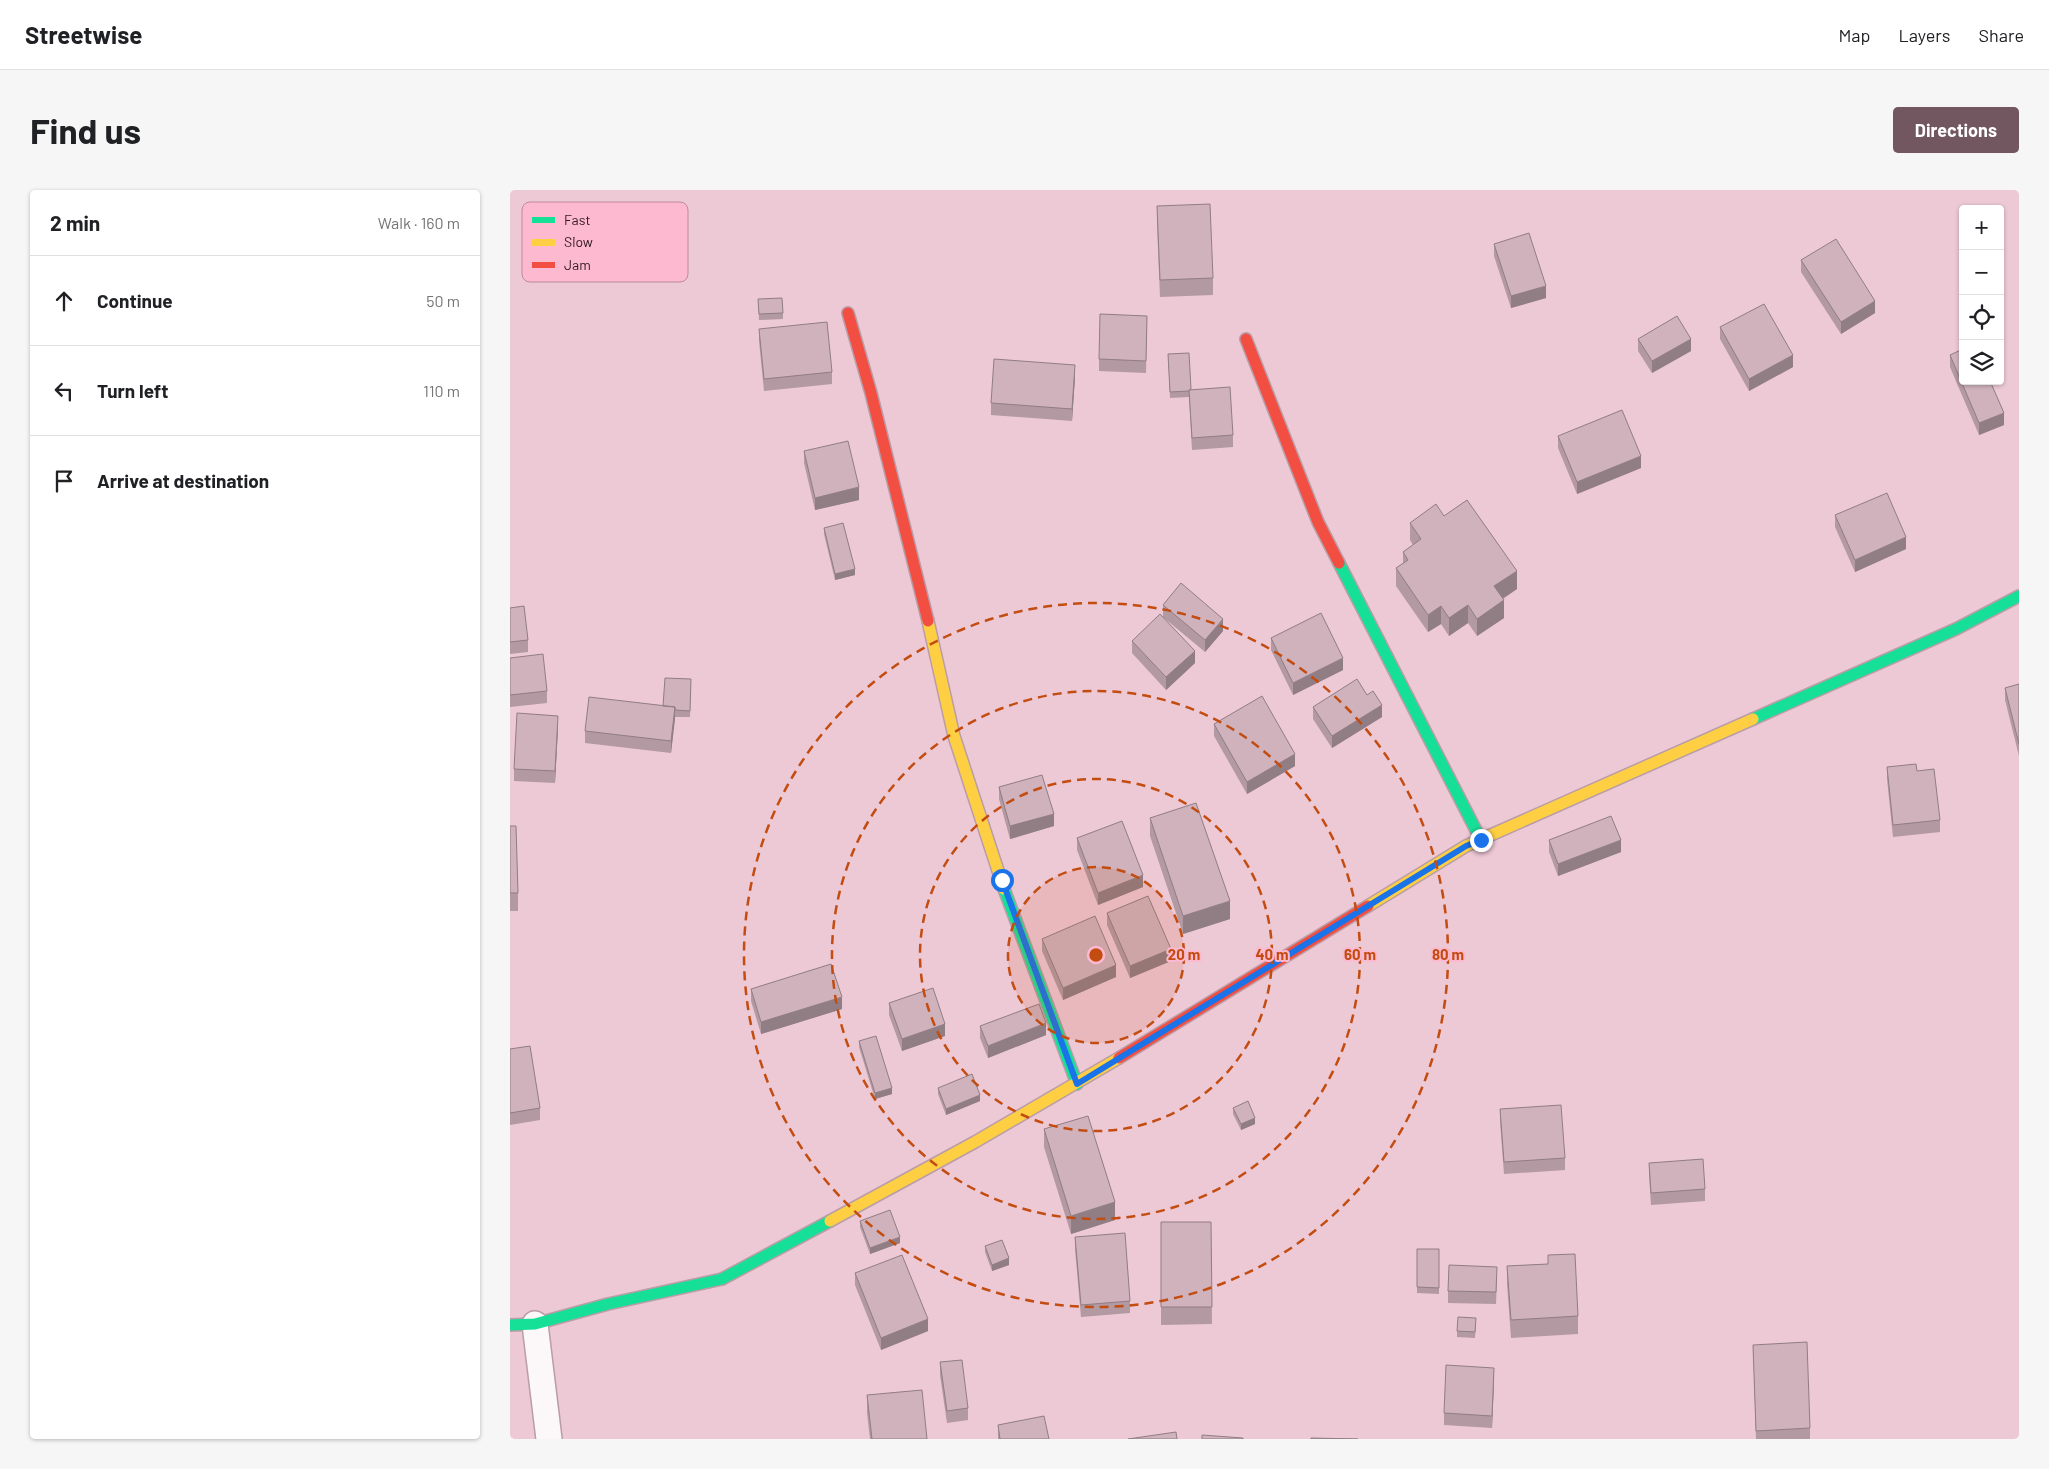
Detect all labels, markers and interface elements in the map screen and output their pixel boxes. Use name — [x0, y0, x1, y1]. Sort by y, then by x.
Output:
text: Streetwise — [25, 20, 142, 49]
text: Map — [1838, 24, 1870, 46]
text: Layers — [1898, 24, 1951, 46]
text: Share — [1979, 24, 2024, 46]
button: Directions — [1893, 107, 2019, 153]
text: Find us — [30, 109, 141, 151]
legend — [522, 202, 688, 282]
map controls — [1959, 205, 2004, 385]
button: + — [1959, 205, 2004, 250]
text: 2 min — [50, 210, 100, 235]
text: Fast — [564, 211, 590, 228]
text: Walk · 160 m — [378, 213, 460, 232]
text: Slow — [564, 233, 593, 250]
button: − — [1959, 250, 2004, 295]
text: Jam — [564, 256, 591, 273]
icon: ahead — [50, 287, 78, 315]
text: Continue — [97, 289, 173, 312]
text: 50 m — [426, 291, 460, 310]
button: locate — [1959, 295, 2004, 340]
button: layers — [1959, 340, 2004, 385]
icon: left — [50, 377, 78, 405]
text: Turn left — [97, 379, 168, 402]
text: 110 m — [423, 381, 460, 400]
icon: arrive — [50, 467, 78, 495]
text: Arrive at destination — [97, 469, 269, 492]
route end — [1470, 829, 1493, 852]
route start — [991, 869, 1014, 892]
text: 20 m — [1168, 945, 1200, 963]
text: 40 m — [1255, 945, 1289, 963]
text: 60 m — [1344, 945, 1376, 963]
text: 80 m — [1432, 945, 1464, 963]
centre of rings — [1087, 946, 1105, 964]

